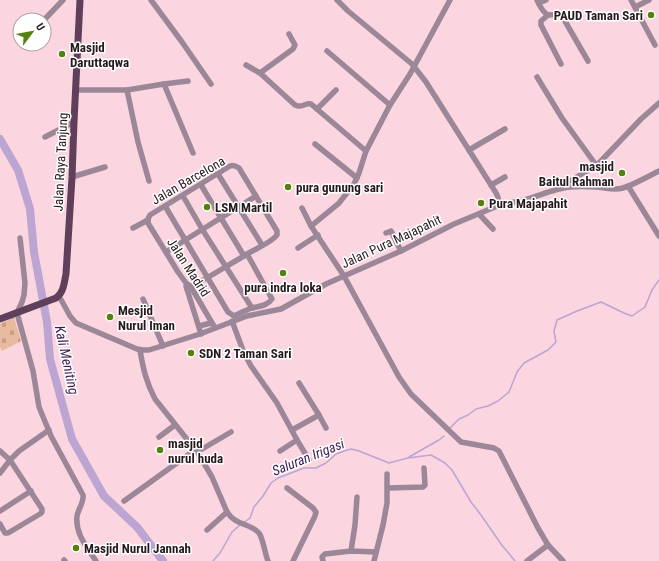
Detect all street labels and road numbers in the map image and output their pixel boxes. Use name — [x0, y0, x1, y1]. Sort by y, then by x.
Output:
street label: Jalan Raya Tanjung — [50, 112, 71, 212]
street label: Jalan Barcelona — [149, 153, 228, 208]
street label: Jalan Pura Majapahit — [339, 212, 444, 271]
street label: Jalan Madrid — [164, 235, 213, 299]

